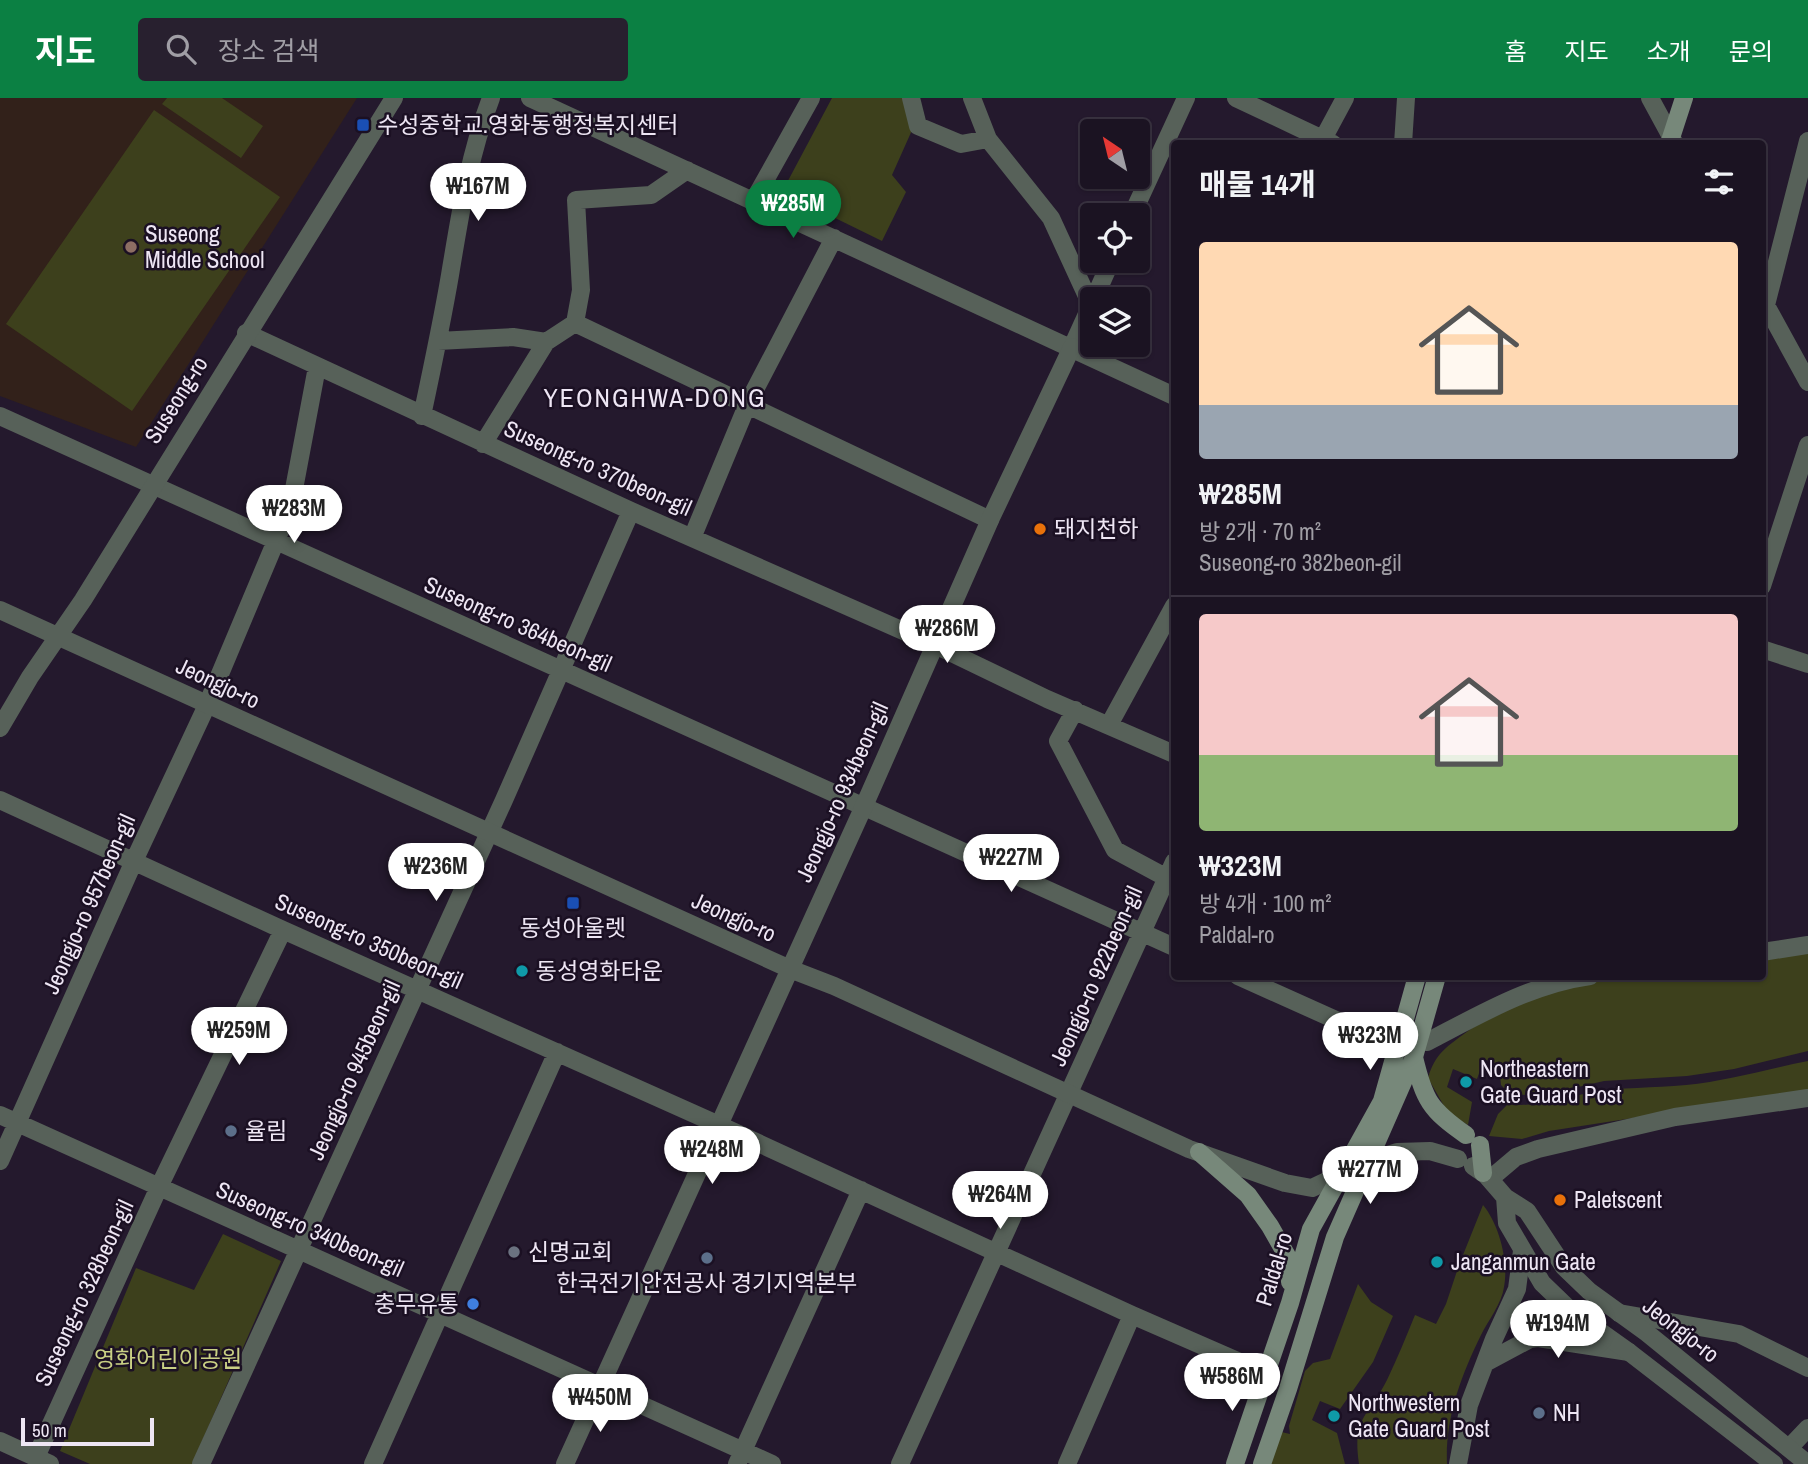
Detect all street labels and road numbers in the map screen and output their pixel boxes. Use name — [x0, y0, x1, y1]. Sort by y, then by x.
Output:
street label: Suseong-ro — [137, 350, 215, 449]
street label: Suseong-ro 370beon-gil — [499, 412, 697, 523]
street label: Suseong-ro 364beon-gil — [419, 568, 617, 679]
street label: Jeongjo-ro — [171, 650, 265, 715]
street label: Jeongjo-ro 934beon-gil — [788, 697, 895, 887]
street label: Jeongjo-ro 957beon-gil — [35, 809, 142, 999]
street label: Jeongjo-ro 922beon-gil — [1042, 881, 1149, 1071]
street label: Jeongjo-ro — [687, 884, 781, 949]
street label: Suseong-ro 350beon-gil — [270, 885, 468, 996]
street label: Jeongjo-ro 945beon-gil — [300, 975, 407, 1165]
street label: Suseong-ro 340beon-gil — [211, 1173, 409, 1284]
street label: Suseong-ro 328beon-gil — [27, 1195, 140, 1391]
street label: Paldal-ro — [1248, 1228, 1299, 1309]
street label: Jeongjo-ro — [1637, 1290, 1726, 1369]

